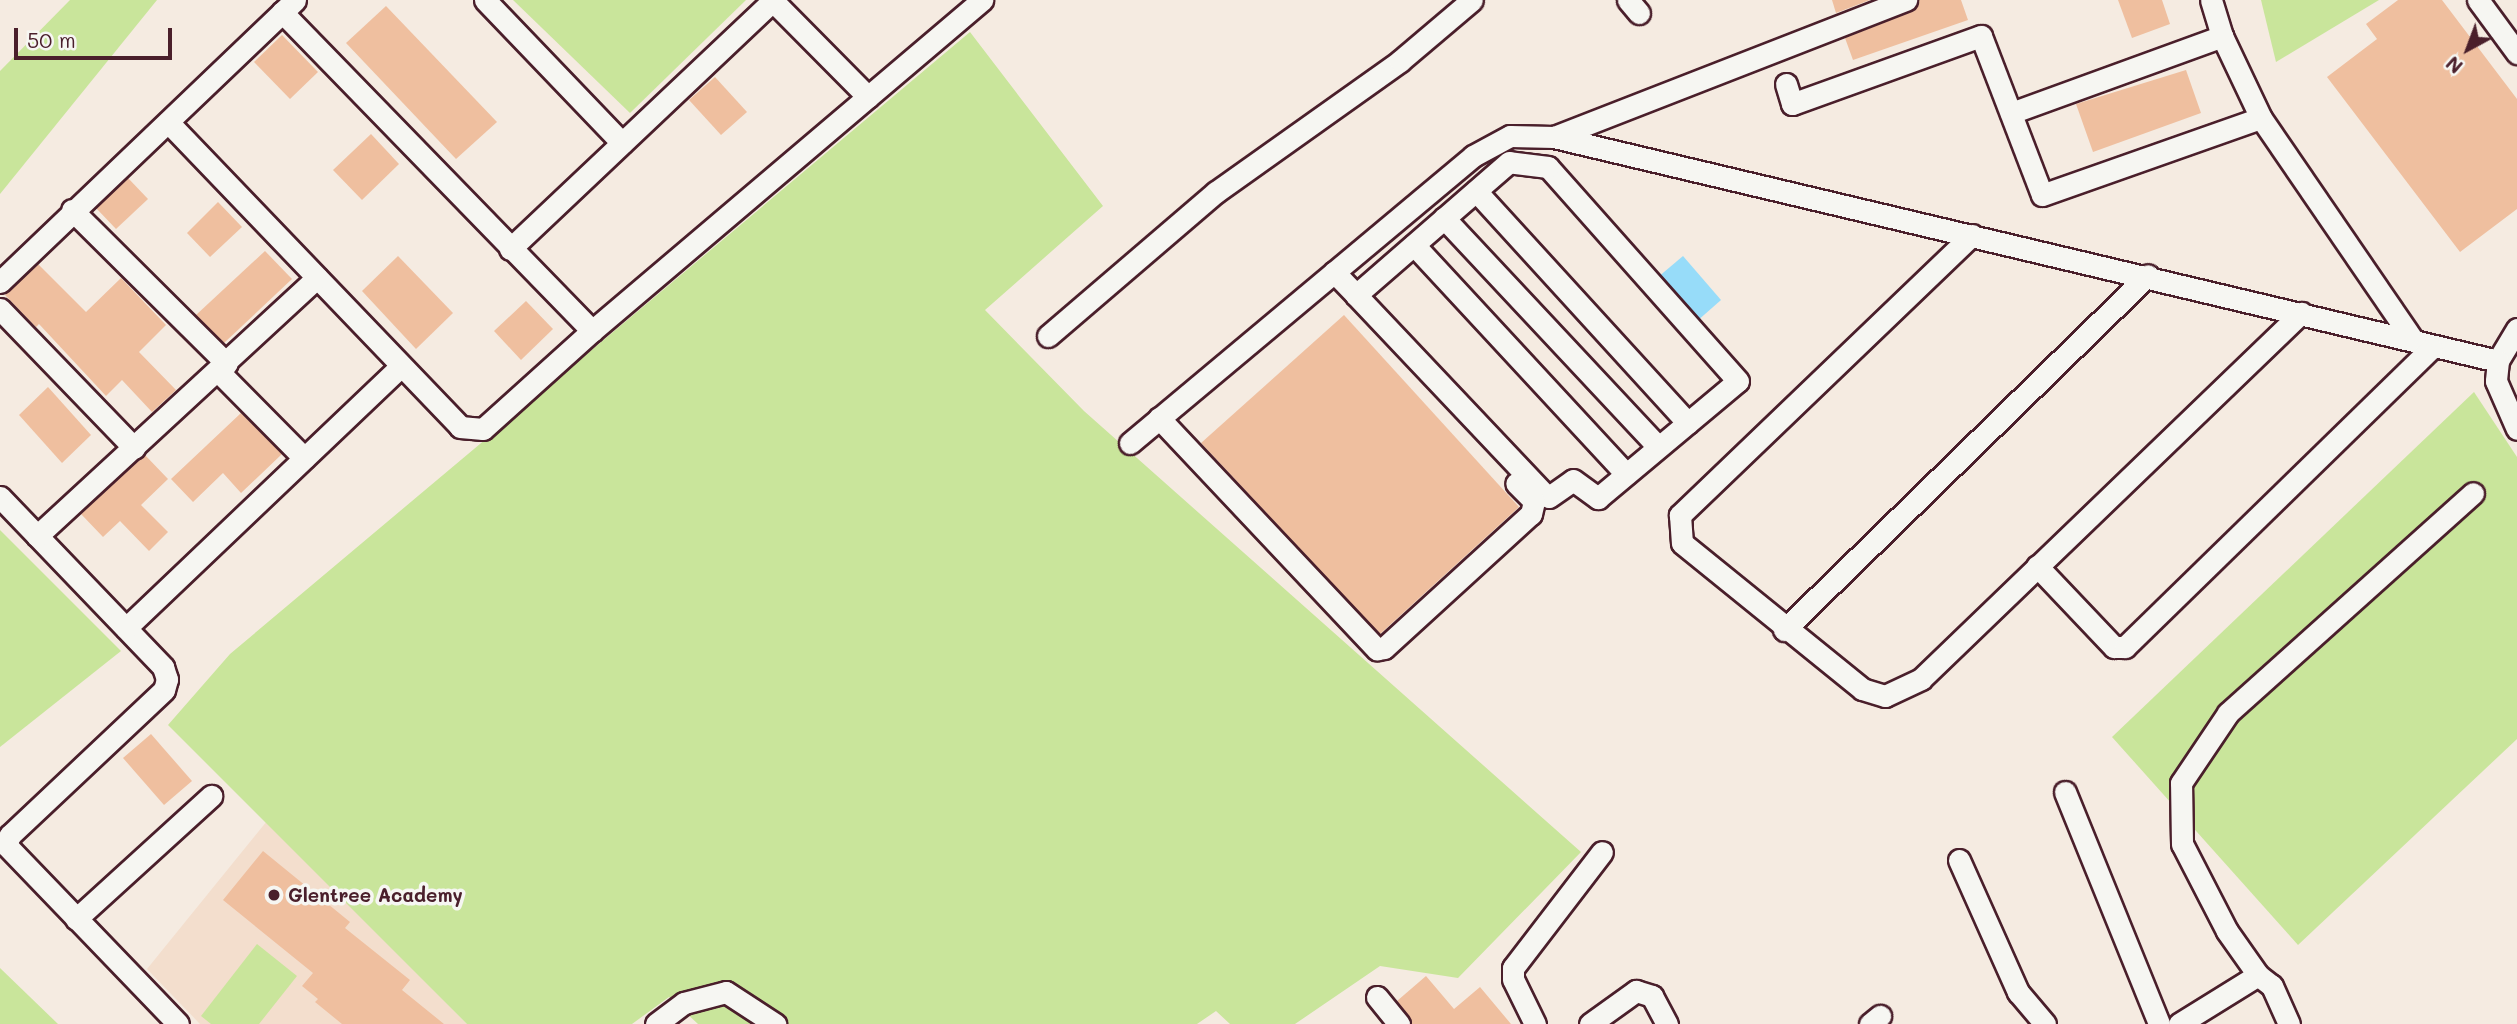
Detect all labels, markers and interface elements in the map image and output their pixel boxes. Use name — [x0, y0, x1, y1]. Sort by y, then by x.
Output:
scale bar — [18, 14, 175, 58]
north arrow — [2433, 14, 2503, 84]
text: 50 m — [27, 26, 76, 53]
text: N — [2440, 51, 2468, 79]
place label: Glentree Academy — [288, 884, 463, 906]
marker: Glentree Academy — [266, 887, 282, 903]

